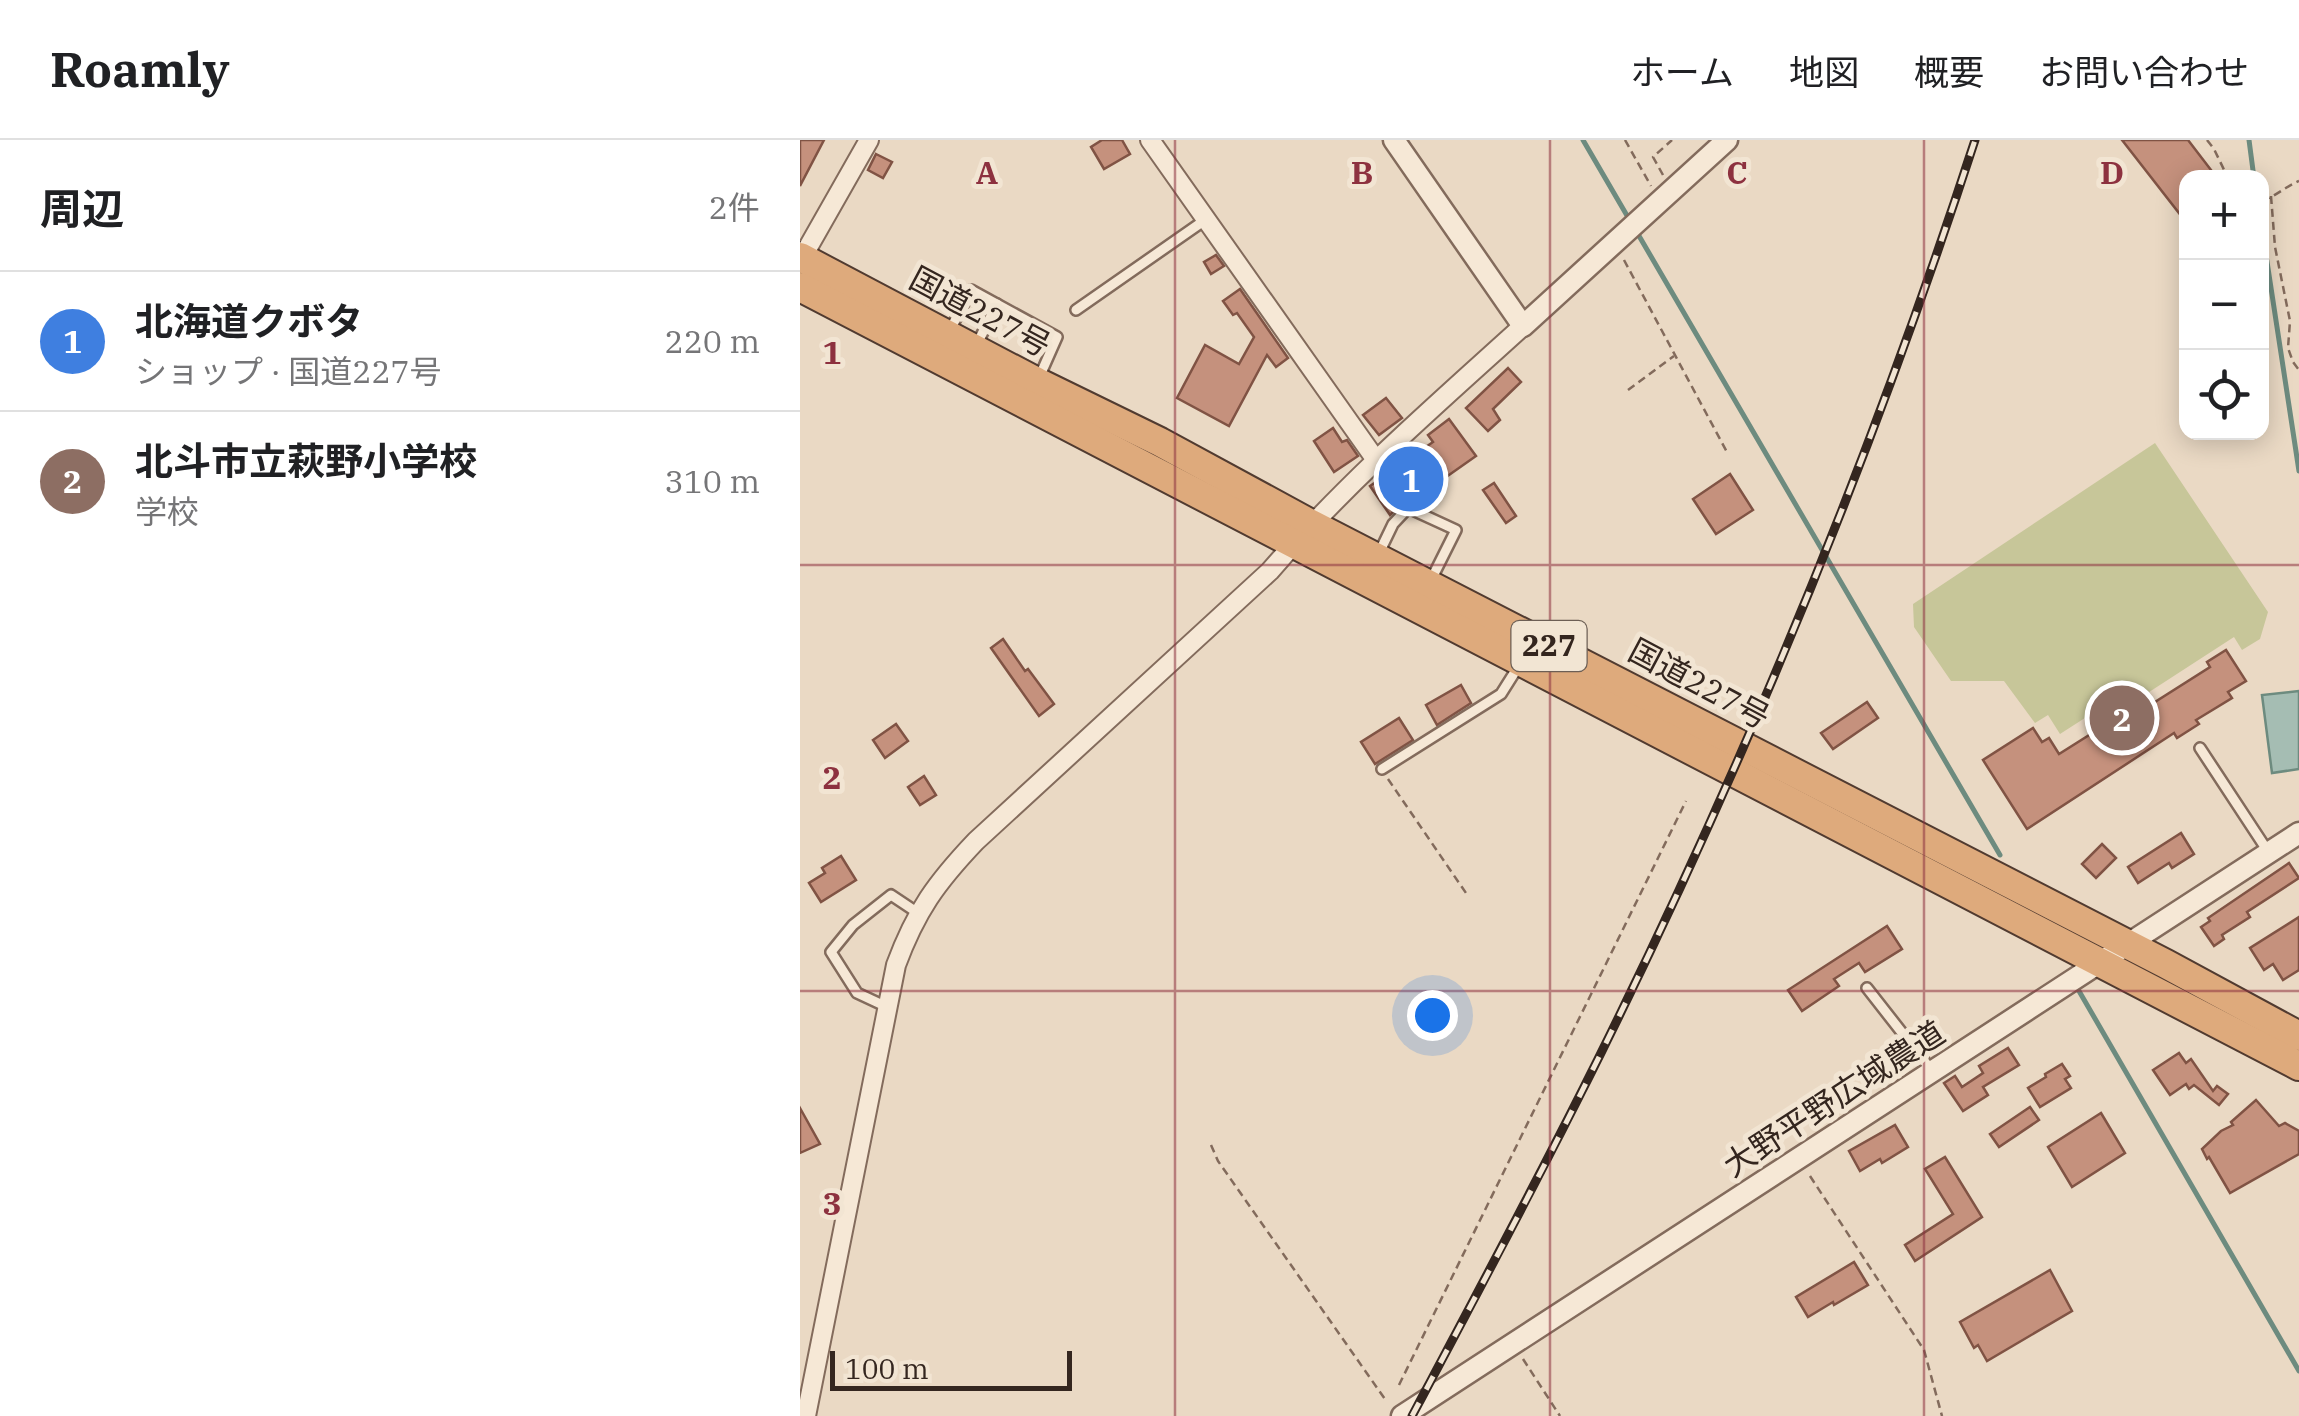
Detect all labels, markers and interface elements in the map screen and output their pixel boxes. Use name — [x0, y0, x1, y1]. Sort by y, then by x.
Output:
text: Roamly — [50, 38, 230, 100]
text: ホーム — [1630, 49, 1734, 95]
text: 地図 — [1789, 49, 1859, 95]
text: 概要 — [1914, 49, 1984, 95]
text: お問い合わせ — [2039, 49, 2249, 95]
text: A — [976, 151, 998, 193]
text: B — [1351, 151, 1373, 193]
text: C — [1726, 151, 1748, 193]
text: D — [2100, 151, 2124, 193]
map controls — [2179, 170, 2269, 440]
button: + — [2179, 170, 2269, 260]
text: 周辺 — [40, 181, 124, 236]
text: 2件 — [709, 186, 760, 228]
street label: 国道227号 — [903, 257, 1058, 366]
button: − — [2179, 260, 2269, 350]
text: 北海道クボタ — [135, 296, 363, 345]
text: 1 — [63, 320, 82, 362]
text: 220 m — [664, 320, 760, 362]
text: 1 — [822, 331, 842, 373]
text: ショップ · 国道227号 — [135, 350, 442, 392]
button: locate — [2179, 350, 2269, 440]
text: 北斗市立萩野小学校 — [135, 436, 477, 485]
pin: 1 — [1378, 442, 1444, 516]
text: 2 — [63, 460, 82, 502]
text: 310 m — [664, 460, 760, 502]
text: 学校 — [135, 490, 199, 532]
road number: 227 — [1512, 621, 1586, 671]
street label: 国道227号 — [1622, 629, 1777, 738]
pin: 2 — [2090, 680, 2154, 756]
text: 2 — [822, 756, 842, 798]
your location — [1407, 990, 1458, 1041]
street label: 大野平野広域農道 — [1715, 1011, 1952, 1185]
text: 3 — [822, 1182, 842, 1224]
scale bar — [830, 1346, 1072, 1390]
text: 100 m — [845, 1350, 929, 1387]

